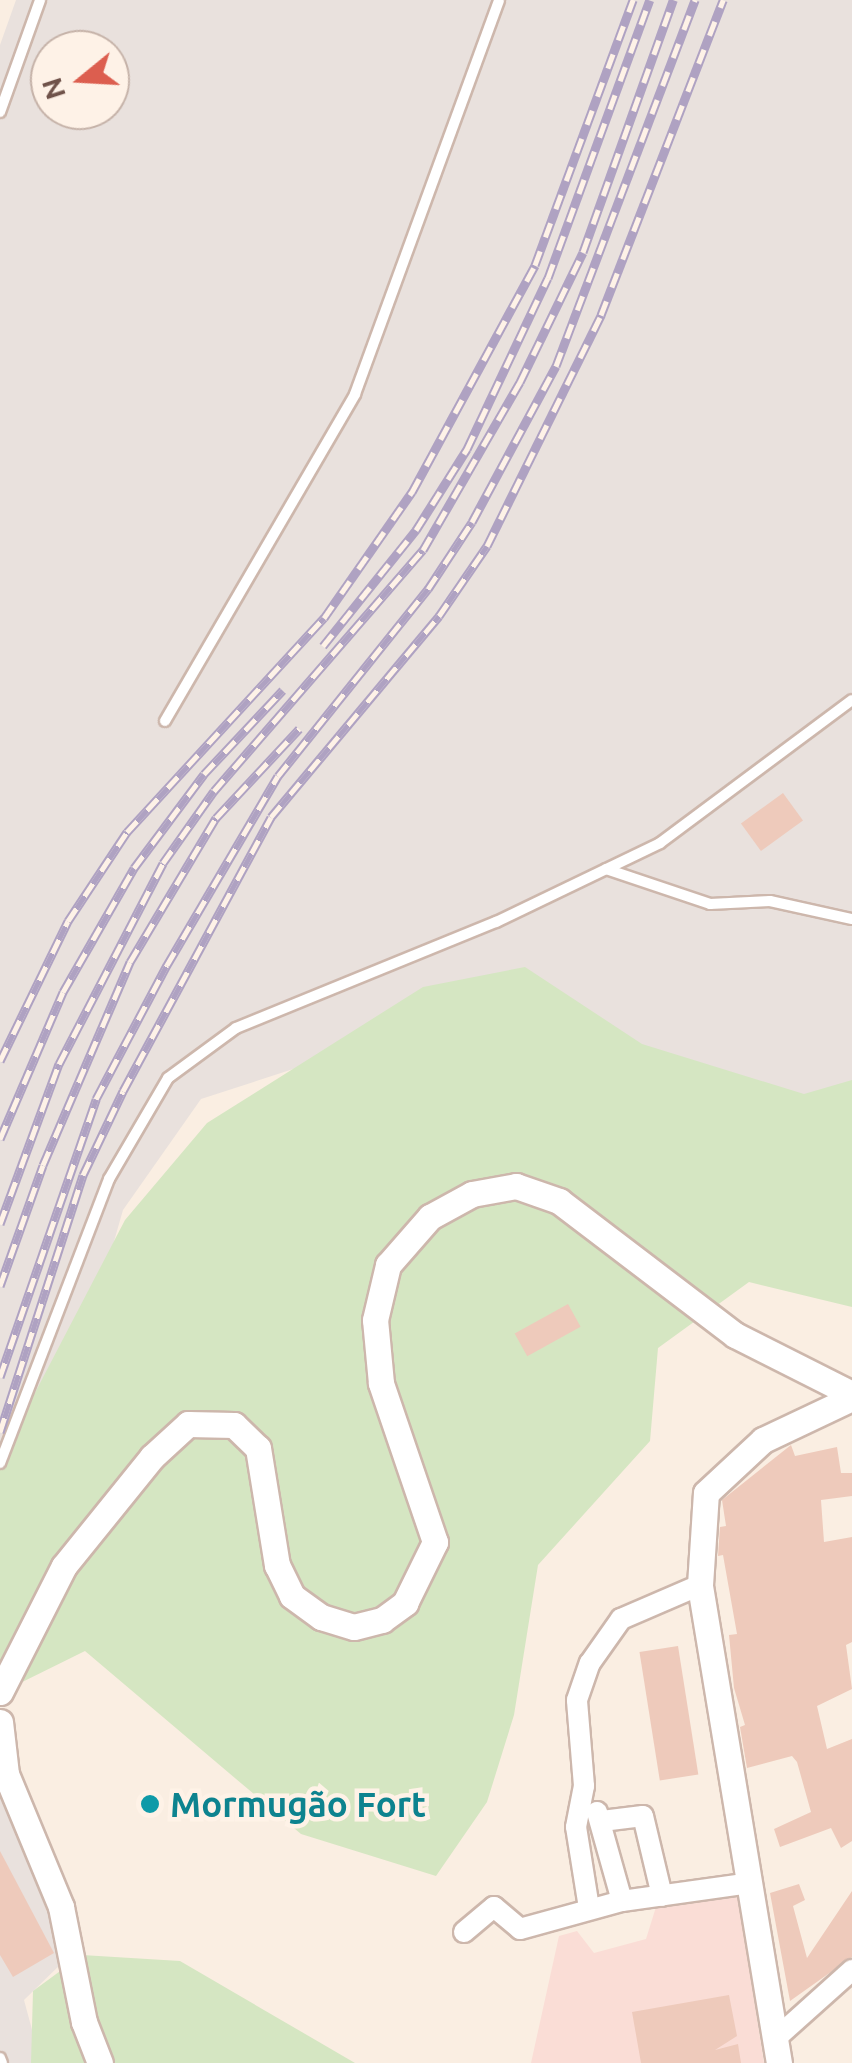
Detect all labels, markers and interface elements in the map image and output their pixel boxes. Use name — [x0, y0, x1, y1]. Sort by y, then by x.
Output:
north arrow — [30, 30, 130, 130]
text: N — [35, 74, 71, 104]
place label: Mormugão Fort — [170, 1783, 426, 1825]
marker: Mormugão Fort — [139, 1793, 161, 1815]

